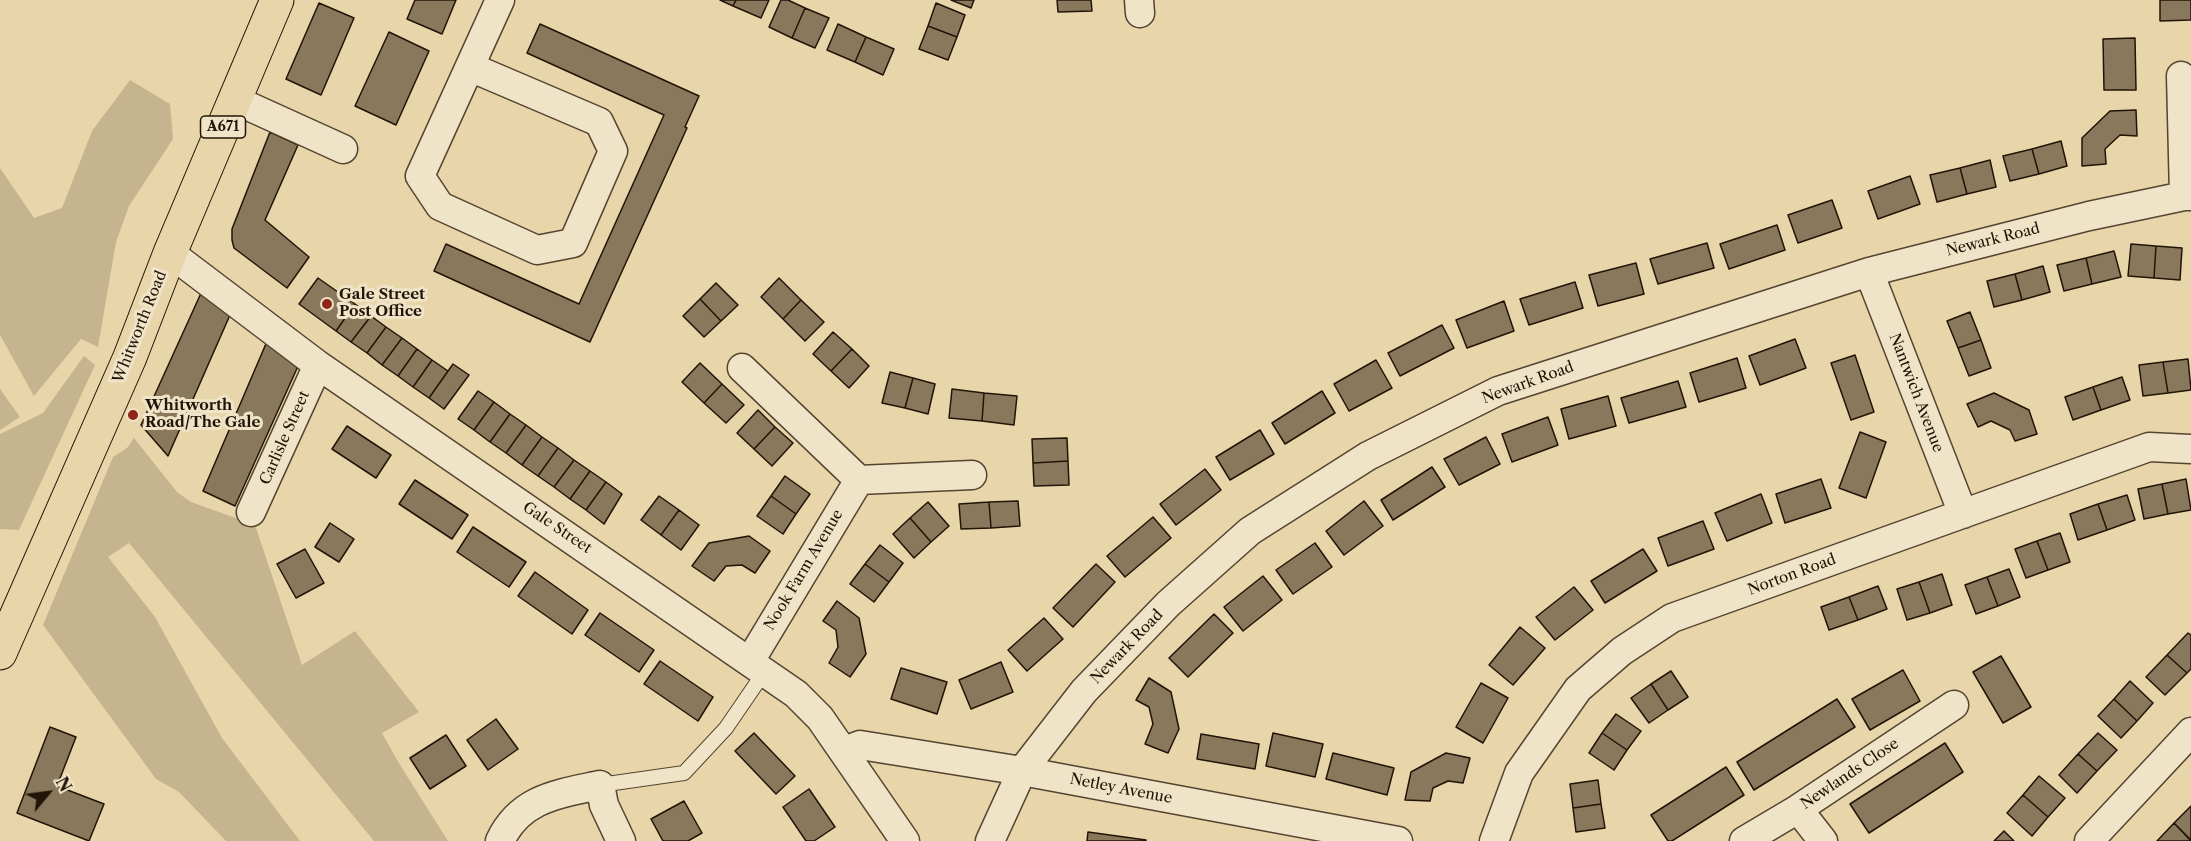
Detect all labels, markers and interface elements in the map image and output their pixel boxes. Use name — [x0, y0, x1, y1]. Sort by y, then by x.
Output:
road number: A671 — [200, 116, 246, 138]
street label: Newark Road — [1944, 220, 2042, 260]
street label: Whitworth Road — [109, 268, 171, 386]
place label: Gale Street Post Office — [339, 286, 425, 321]
marker: Gale Street Post Office — [320, 297, 334, 311]
street label: Nantwich Avenue — [1885, 331, 1947, 455]
street label: Newark Road — [1480, 358, 1576, 408]
street label: Carlisle Street — [256, 388, 314, 488]
place label: Whitworth Road/The Gale — [145, 397, 260, 432]
marker: Whitworth Road/The Gale — [126, 408, 140, 422]
street label: Gale Street — [519, 498, 595, 558]
street label: Nook Farm Avenue — [761, 506, 847, 634]
street label: Norton Road — [1745, 551, 1839, 599]
street label: Newark Road — [1087, 606, 1167, 688]
street label: Newlands Close — [1798, 735, 1902, 813]
north arrow — [18, 763, 78, 823]
street label: Netley Avenue — [1068, 770, 1174, 808]
text: N — [52, 773, 76, 795]

